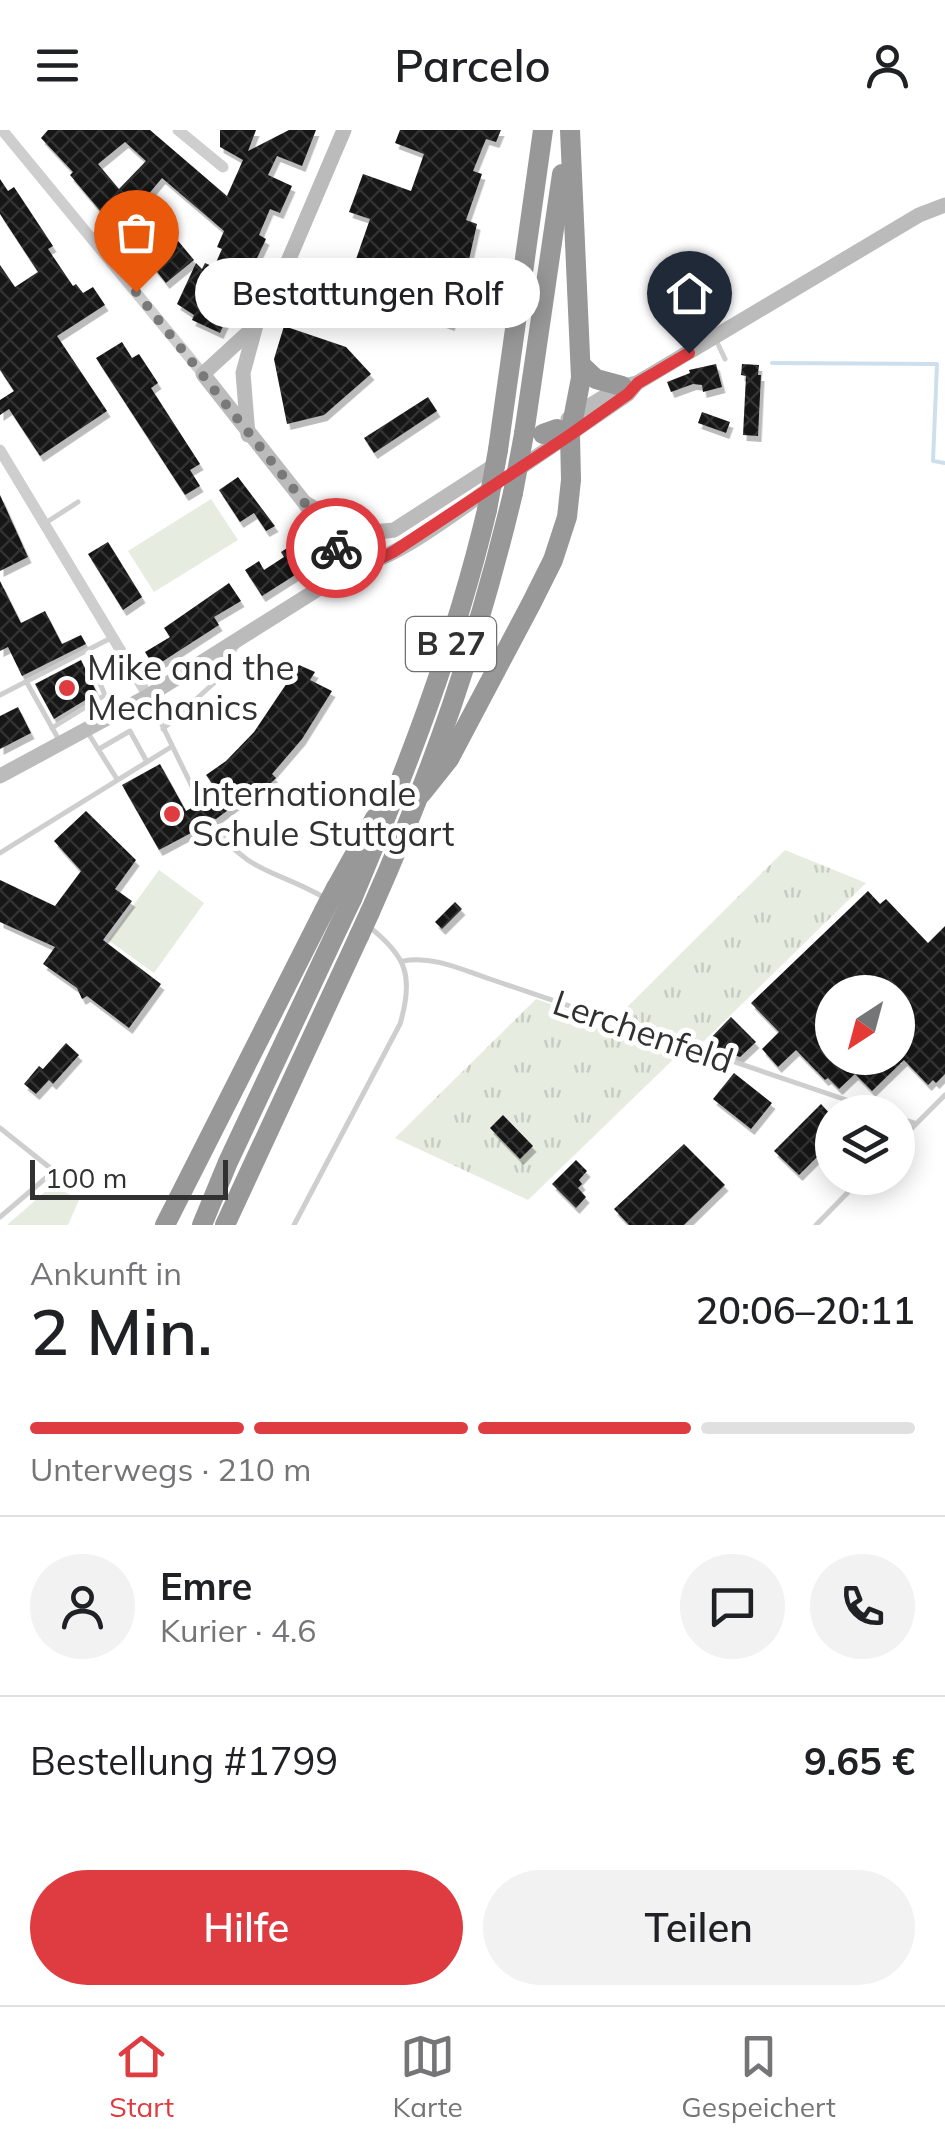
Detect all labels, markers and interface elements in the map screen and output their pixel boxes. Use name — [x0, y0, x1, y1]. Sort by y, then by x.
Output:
text: Parcelo — [394, 37, 551, 93]
icon: menu — [30, 38, 85, 93]
icon: person — [860, 38, 915, 93]
pin — [94, 190, 179, 293]
icon: bag — [109, 205, 164, 260]
pin — [647, 251, 732, 354]
callout: Bestattungen Rolf — [196, 257, 541, 327]
icon: home — [662, 266, 717, 321]
text: Bestattungen Rolf — [232, 273, 503, 313]
courier — [286, 498, 386, 598]
icon: bike — [309, 521, 364, 576]
road number: B 27 — [406, 617, 496, 671]
place label: Mike and the Mechanics — [87, 645, 295, 729]
marker: Mike and the Mechanics — [56, 677, 78, 699]
place label: Internationale Schule Stuttgart — [192, 771, 454, 855]
marker: Internationale Schule Stuttgart — [161, 803, 183, 825]
north arrow — [815, 975, 915, 1075]
map controls — [815, 975, 915, 1195]
street label: Lerchenfeld — [548, 980, 739, 1082]
button: layers — [815, 1095, 915, 1195]
scale bar — [30, 1155, 228, 1200]
text: 100 m — [45, 1160, 127, 1195]
text: Ankunft in — [30, 1253, 182, 1293]
text: 20:06–20:11 — [695, 1286, 915, 1334]
text: 2 Min. — [30, 1290, 213, 1371]
text: Unterwegs · 210 m — [30, 1449, 311, 1489]
button: person — [30, 1554, 135, 1659]
button: chat — [680, 1554, 785, 1659]
button: phone — [810, 1554, 915, 1659]
text: Emre — [160, 1562, 252, 1610]
text: Kurier · 4.6 — [160, 1610, 316, 1650]
text: Bestellung #1799 — [30, 1737, 338, 1785]
text: 9.65 € — [804, 1737, 915, 1785]
button: Hilfe — [30, 1870, 463, 1985]
button: Teilen — [483, 1870, 915, 1985]
tab: Start — [109, 2029, 174, 2124]
tab: Karte — [392, 2029, 463, 2124]
tab: Gespeichert — [681, 2029, 836, 2124]

